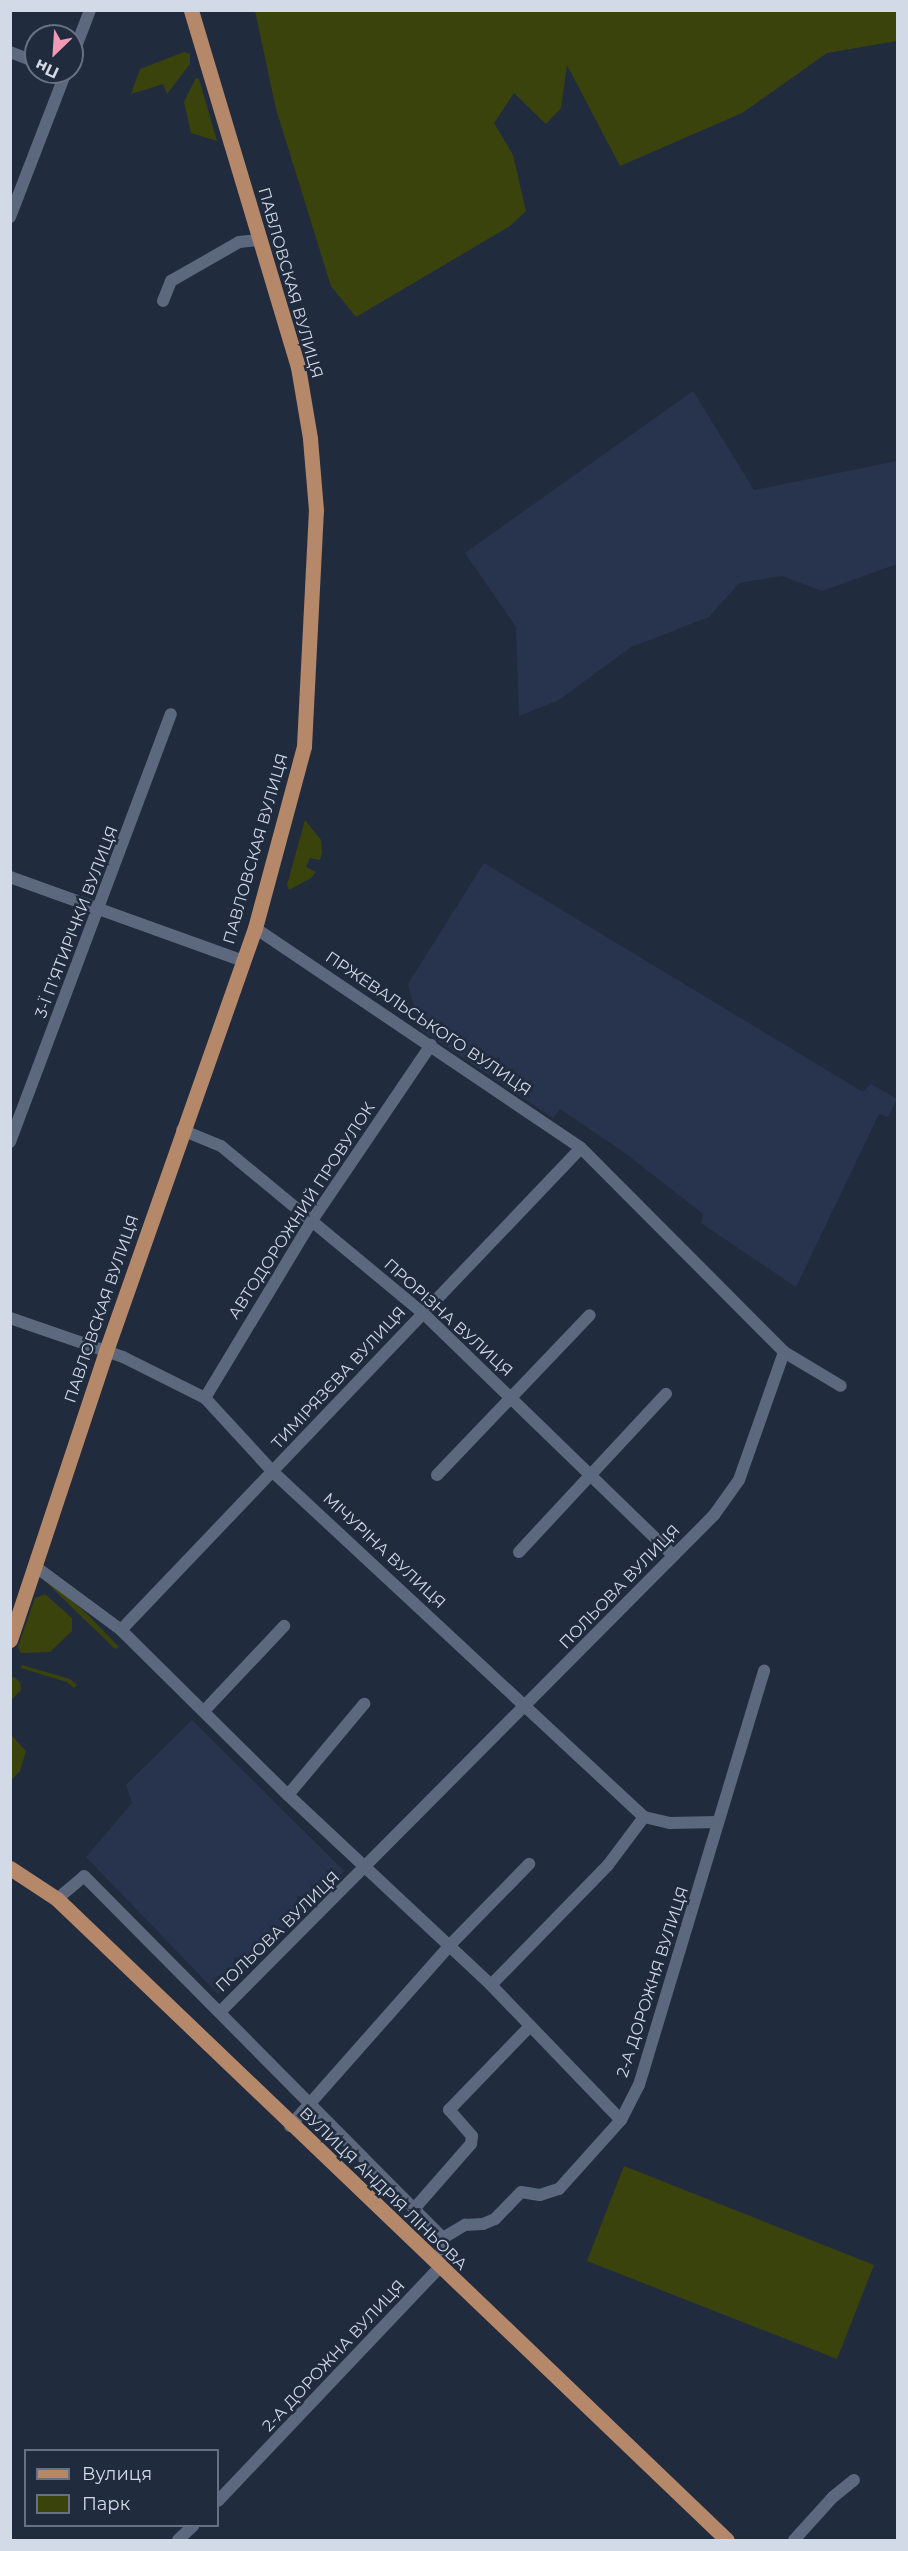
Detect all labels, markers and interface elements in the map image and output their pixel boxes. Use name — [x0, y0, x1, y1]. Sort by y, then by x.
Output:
north arrow — [24, 24, 84, 84]
text: Пн — [32, 55, 62, 83]
street label: ПАВЛОВСКАЯ ВУЛИЦЯ — [254, 185, 326, 381]
street label: ПАВЛОВСКАЯ ВУЛИЦЯ — [220, 751, 292, 947]
street label: 3-Ї П’ЯТИРІЧКИ ВУЛИЦЯ — [31, 823, 123, 1021]
street label: ПРЖЕВАЛЬСЬКОГО ВУЛИЦЯ — [322, 948, 534, 1100]
street label: АВТОДОРОЖНИЙ ПРОВУЛОК — [225, 1099, 379, 1323]
street label: ПАВЛОВСКАЯ ВУЛИЦЯ — [61, 1212, 143, 1406]
street label: ПРОРІЗНА ВУЛИЦЯ — [380, 1255, 516, 1381]
street label: ТИМІРЯЗЄВА ВУЛИЦЯ — [268, 1303, 410, 1453]
street label: МІЧУРІНА ВУЛИЦЯ — [319, 1489, 449, 1613]
street label: ПОЛЬОВА ВУЛИЦЯ — [556, 1521, 684, 1653]
street label: ПОЛЬОВА ВУЛИЦЯ — [212, 1868, 344, 1996]
street label: 2-А ДОРОЖНЯ ВУЛИЦЯ — [613, 1884, 693, 2080]
street label: ВУЛИЦЯ АНДРІЯ ЛІНЬОВА — [295, 2104, 471, 2274]
street label: 2-А ДОРОЖНА ВУЛИЦЯ — [259, 2276, 409, 2436]
legend — [24, 2449, 219, 2527]
text: Вулиця — [82, 2463, 152, 2485]
text: Парк — [82, 2493, 130, 2515]

